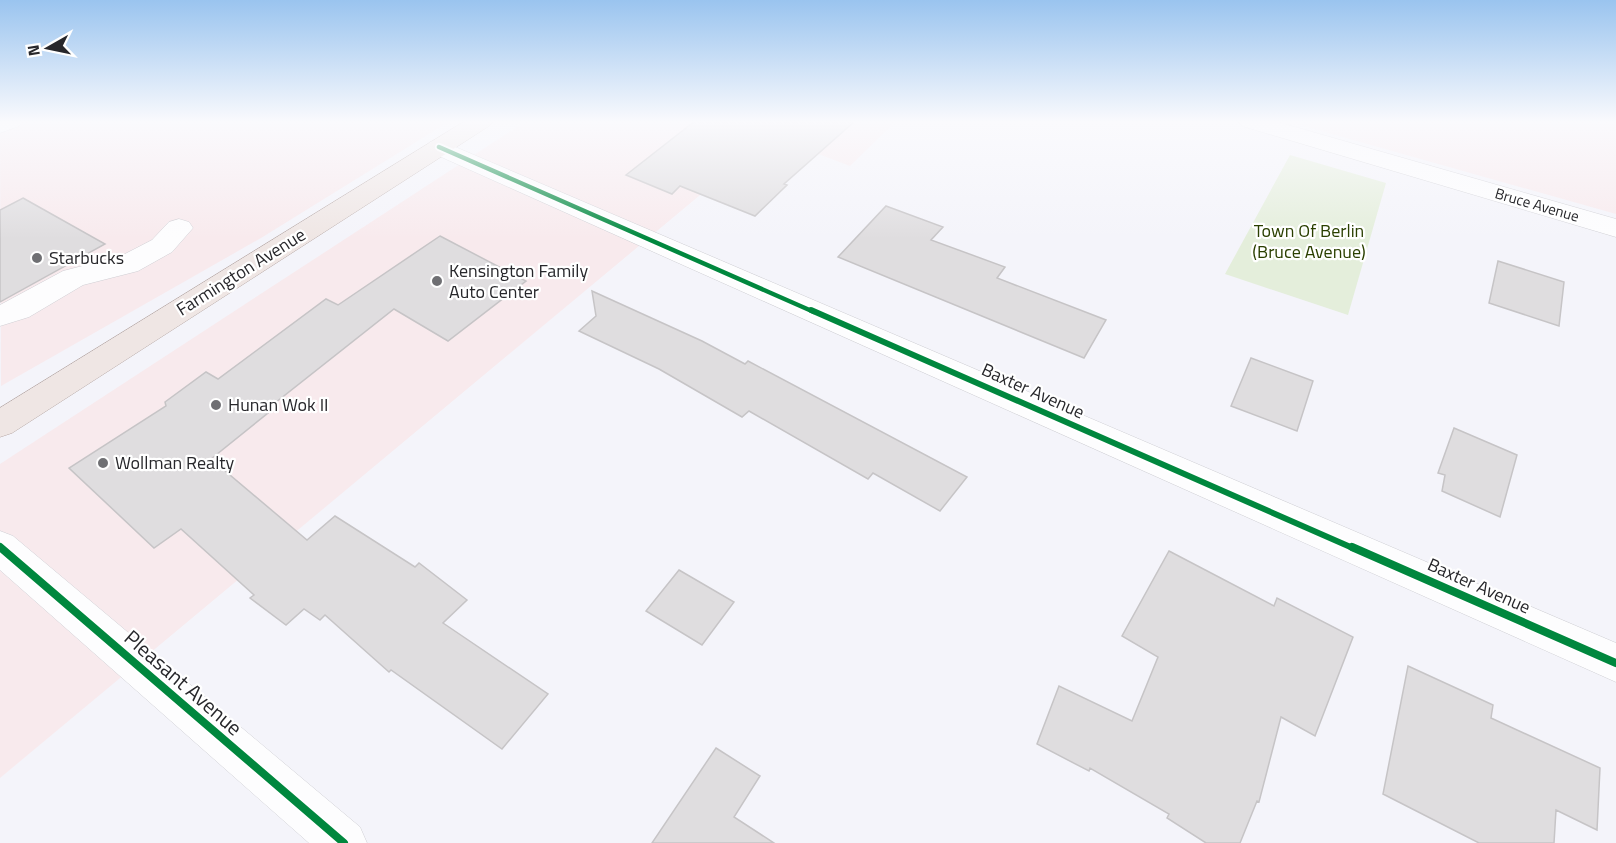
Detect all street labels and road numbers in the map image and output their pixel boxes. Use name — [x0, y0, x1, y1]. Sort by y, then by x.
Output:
street label: Bruce Avenue — [1492, 182, 1582, 228]
street label: Farmington Avenue — [171, 221, 311, 322]
street label: Baxter Avenue — [977, 356, 1089, 425]
street label: Baxter Avenue — [1423, 551, 1535, 620]
street label: Pleasant Avenue — [117, 622, 250, 743]

